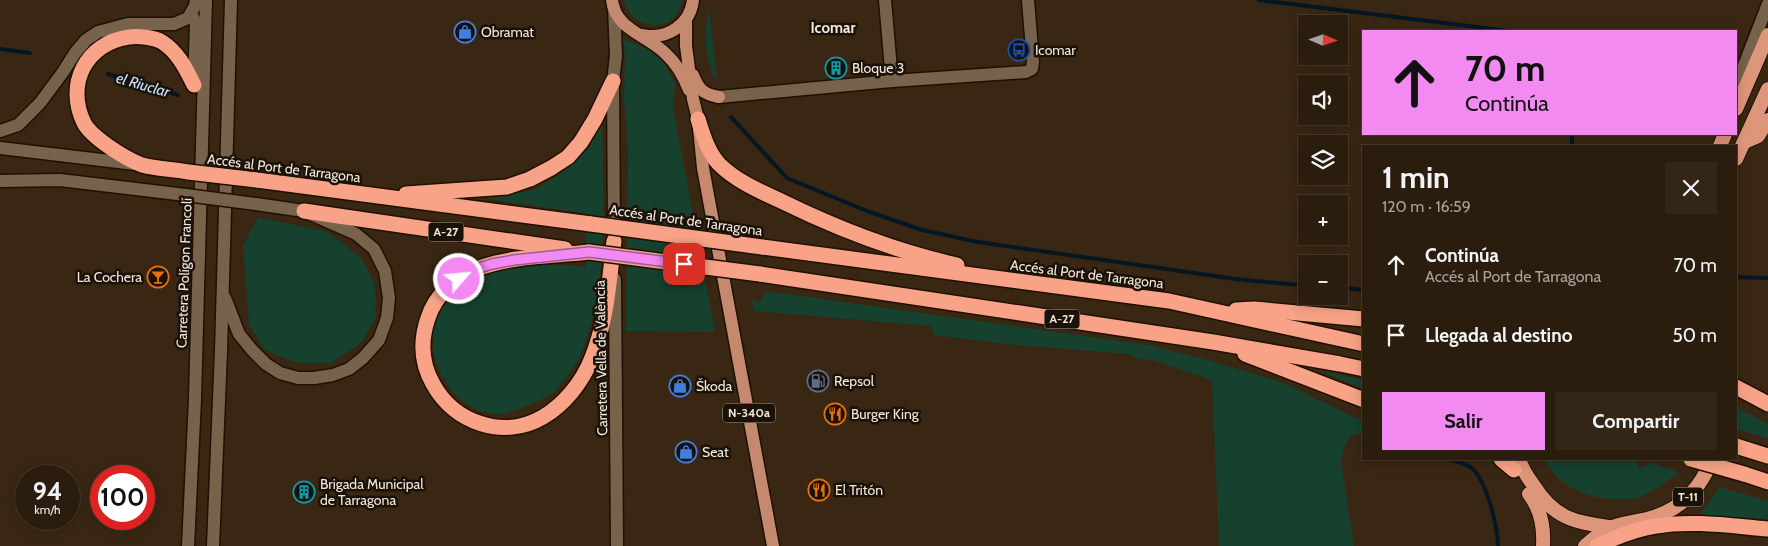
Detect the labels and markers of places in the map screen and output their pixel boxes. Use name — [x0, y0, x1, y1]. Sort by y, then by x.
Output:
shop icon: Obramat — [453, 20, 477, 44]
place label: Obramat — [481, 23, 534, 41]
bus stop icon: Icomar — [1007, 38, 1031, 62]
place label: Icomar — [1035, 41, 1076, 59]
building icon: Bloque 3 — [824, 56, 848, 80]
place label: Bloque 3 — [852, 59, 904, 77]
pin — [663, 243, 705, 285]
bar icon: La Cochera — [146, 265, 170, 289]
place label: La Cochera — [77, 268, 142, 286]
fuel station icon: Repsol — [806, 369, 830, 393]
place label: Repsol — [834, 372, 875, 390]
shop icon: Škoda — [668, 374, 692, 398]
place label: Škoda — [696, 377, 733, 395]
restaurant icon: Burger King — [823, 402, 847, 426]
place label: Burger King — [851, 405, 920, 423]
shop icon: Seat — [674, 440, 698, 464]
place label: Seat — [702, 443, 729, 461]
place label: Brigada Municipal de Tarragona — [320, 475, 424, 509]
restaurant icon: El Tritón — [807, 478, 831, 502]
building icon: Brigada Municipal de Tarragona — [292, 480, 316, 504]
place label: El Tritón — [835, 481, 883, 499]

